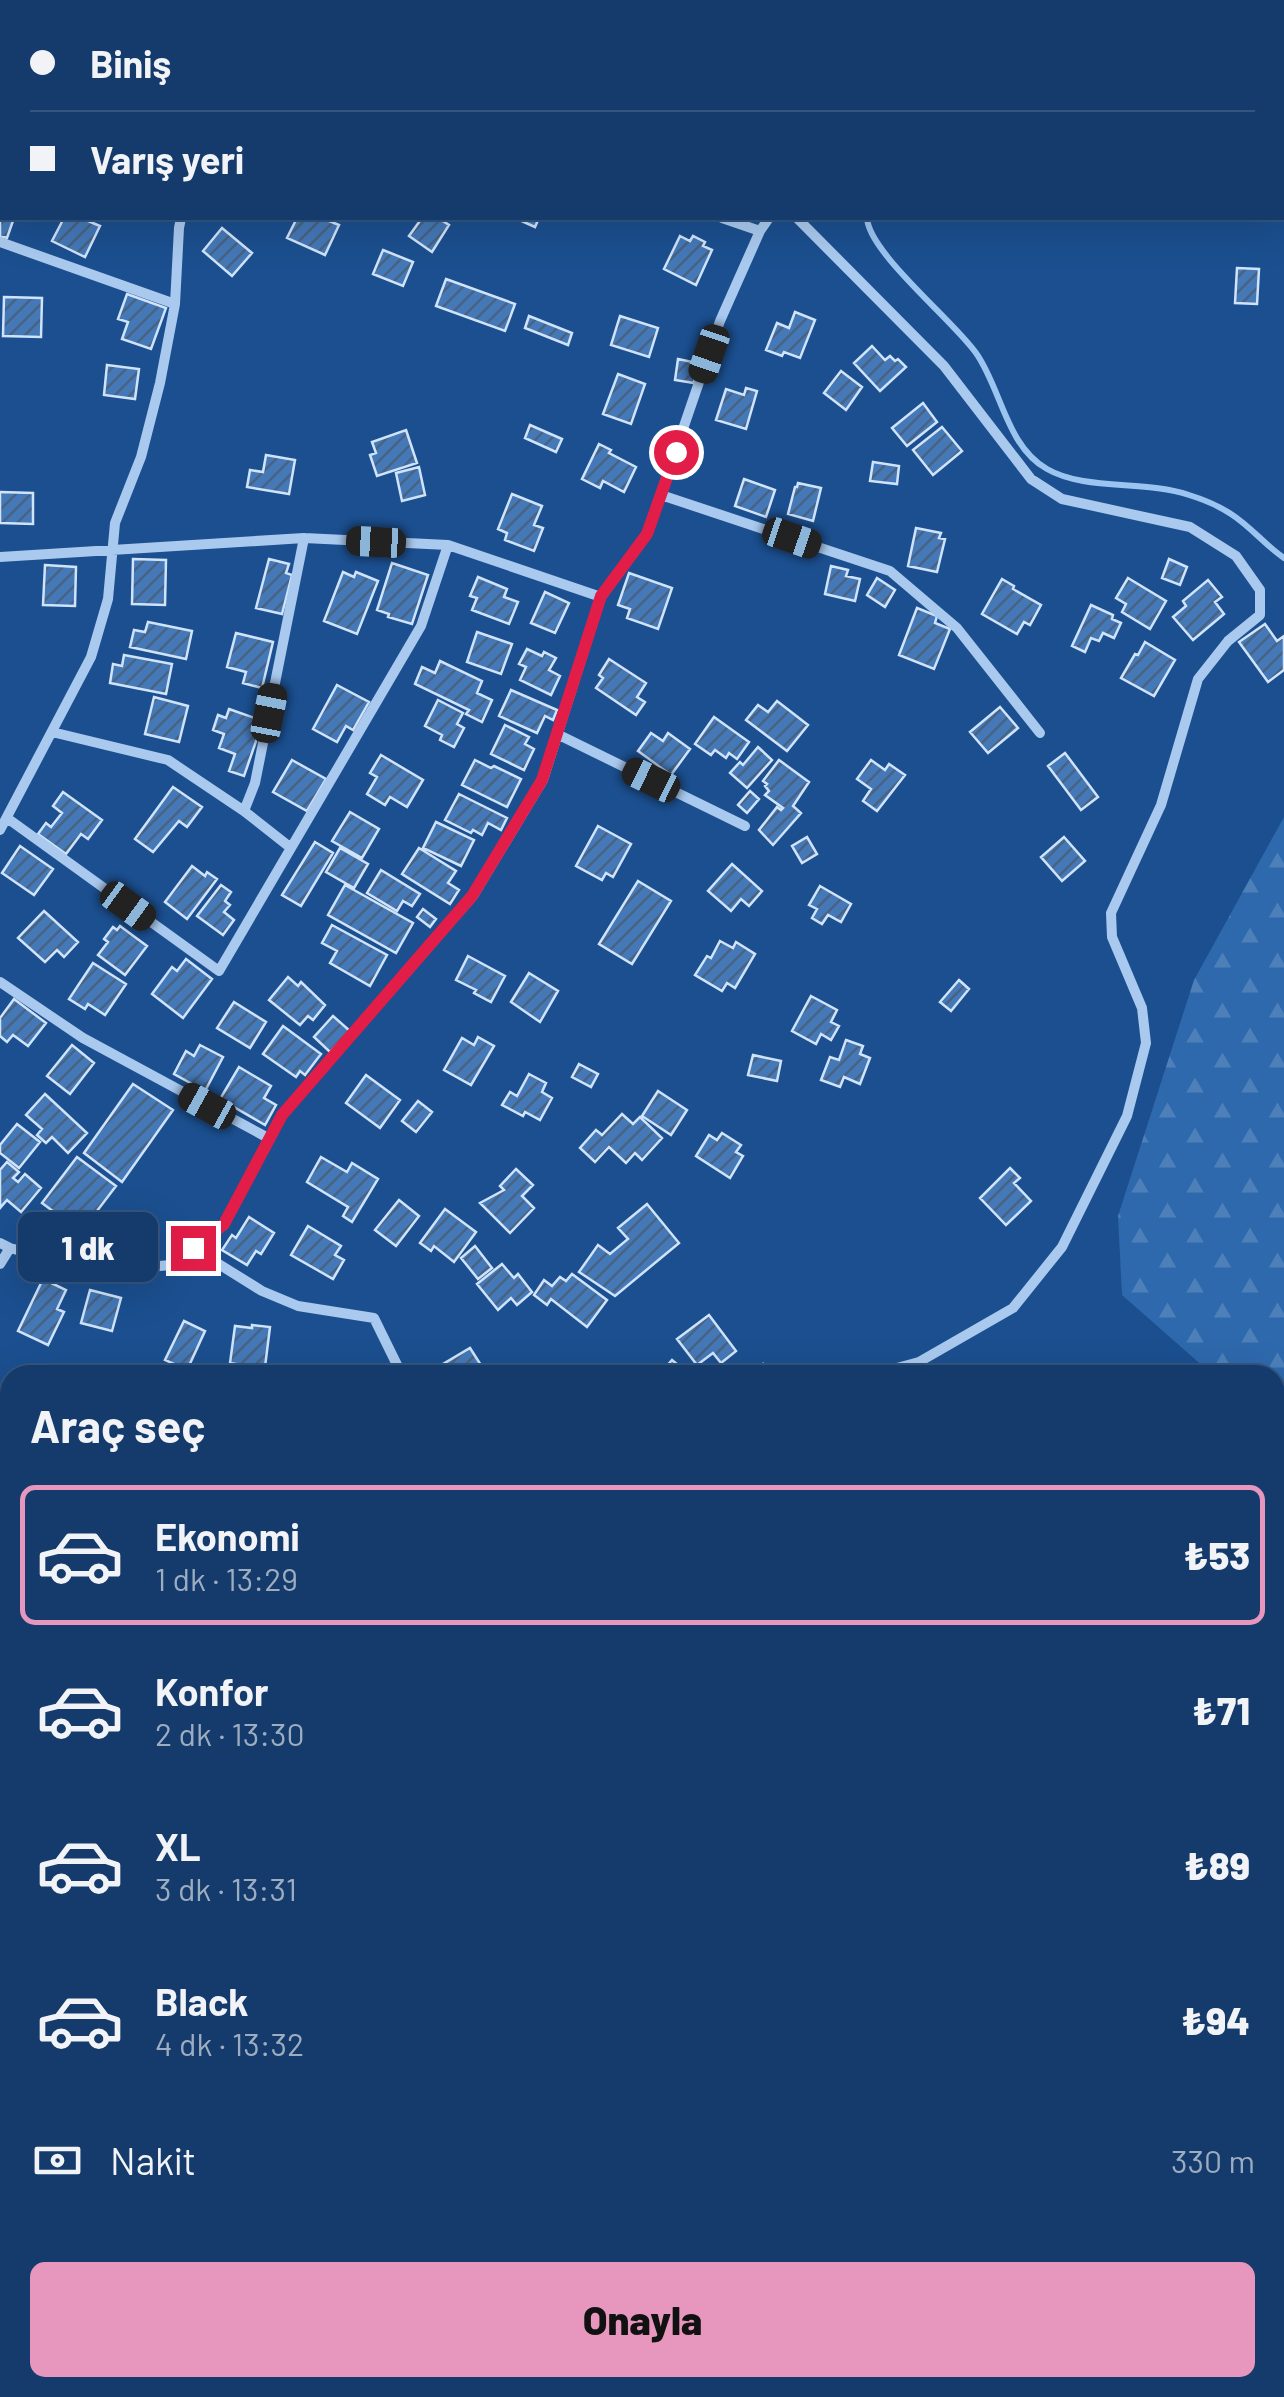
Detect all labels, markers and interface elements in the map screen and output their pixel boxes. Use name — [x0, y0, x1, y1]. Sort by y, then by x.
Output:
text: Biniş — [90, 40, 172, 86]
text: Varış yeri — [90, 136, 244, 182]
car — [685, 321, 733, 387]
route start — [654, 430, 699, 475]
car — [759, 514, 825, 562]
car — [345, 525, 407, 559]
car — [249, 681, 289, 745]
car — [617, 753, 685, 807]
car — [95, 876, 161, 936]
car — [173, 1078, 241, 1134]
callout: 1 dk — [18, 1213, 158, 1283]
route end — [171, 1226, 216, 1271]
text: 1 dk — [61, 1228, 115, 1266]
text: Araç seç — [30, 1398, 205, 1452]
icon: car — [35, 1510, 125, 1600]
text: Ekonomi — [155, 1513, 299, 1559]
text: ₺53 — [1184, 1532, 1250, 1578]
text: 1 dk · 13:29 — [155, 1559, 298, 1597]
icon: car — [35, 1665, 125, 1755]
text: Konfor — [155, 1668, 269, 1714]
text: ₺71 — [1192, 1687, 1250, 1733]
text: 2 dk · 13:30 — [155, 1714, 305, 1752]
icon: car — [35, 1820, 125, 1910]
text: XL — [155, 1823, 201, 1869]
text: ₺89 — [1184, 1842, 1250, 1888]
text: 3 dk · 13:31 — [155, 1869, 297, 1907]
icon: car — [35, 1975, 125, 2065]
text: Black — [155, 1978, 249, 2024]
text: ₺94 — [1181, 1997, 1250, 2043]
text: 4 dk · 13:32 — [155, 2024, 304, 2062]
icon: cash — [30, 2133, 85, 2188]
text: Nakit — [110, 2137, 196, 2183]
text: 330 m — [1171, 2141, 1255, 2179]
button: Onayla — [30, 2262, 1255, 2377]

